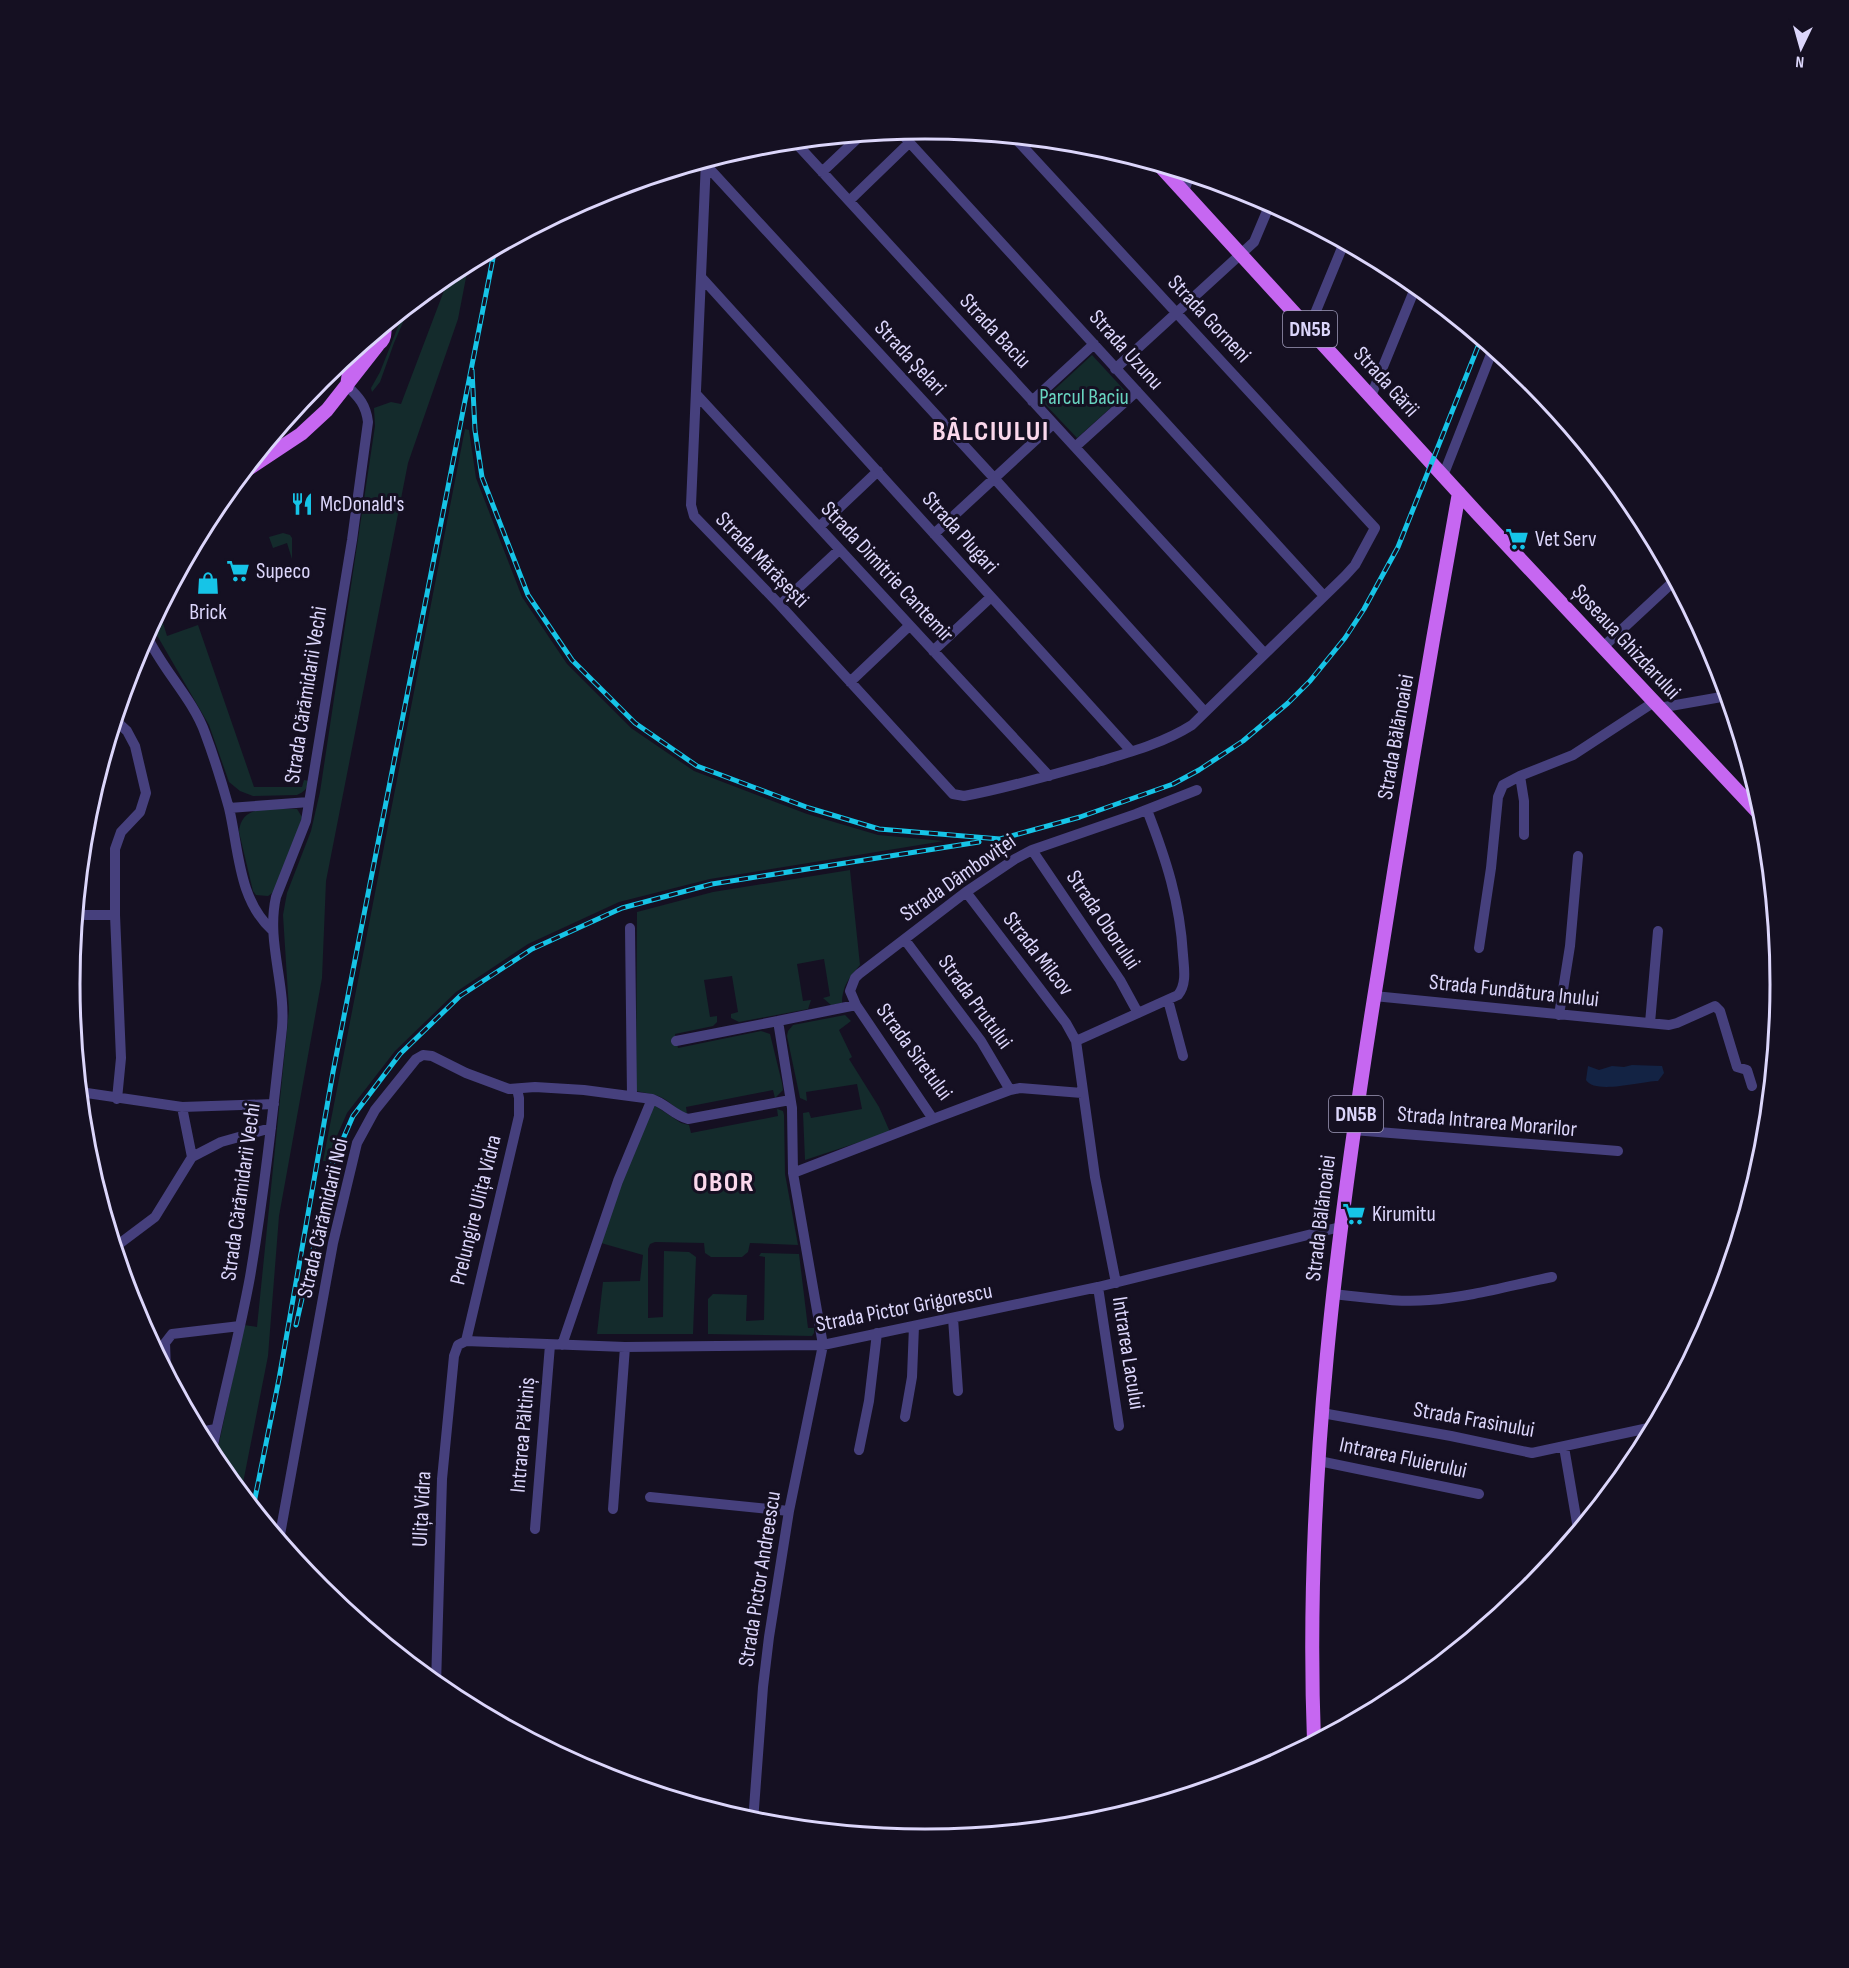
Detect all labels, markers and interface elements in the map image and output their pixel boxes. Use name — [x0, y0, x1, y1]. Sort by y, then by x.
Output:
north arrow — [1771, 18, 1831, 78]
text: N — [1795, 52, 1805, 71]
street label: Strada Gorneni — [1162, 270, 1256, 368]
street label: Strada Baciu — [954, 288, 1036, 374]
street label: Strada Uzunu — [1083, 304, 1169, 396]
road number: DN5B — [1283, 311, 1337, 347]
street label: Strada Șelari — [868, 315, 952, 401]
street label: Strada Gării — [1347, 341, 1425, 423]
park label: Parcul Baciu — [1039, 384, 1129, 411]
district label: BÂLCIULUI — [932, 415, 1050, 448]
street label: Strada Plugari — [916, 486, 1004, 580]
restaurant icon: McDonald's — [289, 491, 315, 517]
place label: McDonald's — [320, 491, 404, 518]
street label: Strada Dimitrie Cantemir — [815, 496, 959, 648]
street label: Strada Mărășești — [710, 506, 814, 614]
supermarket icon: Vet Serv — [1504, 526, 1530, 552]
place label: Vet Serv — [1535, 526, 1597, 553]
supermarket icon: Supeco — [225, 558, 251, 584]
place label: Supeco — [256, 558, 310, 585]
shop icon: Brick — [195, 570, 221, 596]
street label: Șoseaua Ghizdarului — [1566, 579, 1686, 705]
place label: Brick — [189, 599, 227, 626]
street label: Strada Cărămidarii Vechi — [279, 604, 333, 786]
street label: Strada Bălănoaiei — [1372, 672, 1420, 802]
street label: Strada Dâmboviței — [895, 828, 1021, 928]
street label: Strada Oborului — [1060, 865, 1146, 975]
street label: Strada Milcov — [997, 907, 1079, 1002]
street label: Strada Prutului — [932, 950, 1018, 1054]
street label: Strada Fundătura Inului — [1428, 969, 1600, 1013]
street label: Strada Siretului — [870, 998, 958, 1106]
road number: DN5B — [1329, 1096, 1383, 1132]
street label: Strada Cărămidarii Vechi — [215, 1101, 267, 1283]
street label: Strada Intrarea Morarilor — [1396, 1101, 1578, 1143]
street label: Prelungire Ulița Vidra — [444, 1132, 508, 1288]
street label: Strada Cărămidarii Noi — [291, 1135, 355, 1301]
street label: Strada Bălănoaiei — [1300, 1154, 1342, 1282]
district label: OBOR — [693, 1166, 755, 1199]
supermarket icon: Kirumitu — [1341, 1201, 1367, 1227]
place label: Kirumitu — [1372, 1201, 1436, 1228]
street label: Strada Pictor Grigorescu — [813, 1278, 995, 1338]
street label: Intrarea Lacului — [1106, 1295, 1150, 1411]
street label: Intrarea Păltiniș — [505, 1376, 541, 1494]
street label: Strada Frasinului — [1411, 1396, 1537, 1444]
street label: Intrarea Fluierului — [1337, 1431, 1469, 1485]
street label: Ulița Vidra — [407, 1470, 437, 1548]
street label: Strada Pictor Andreescu — [733, 1489, 787, 1669]

